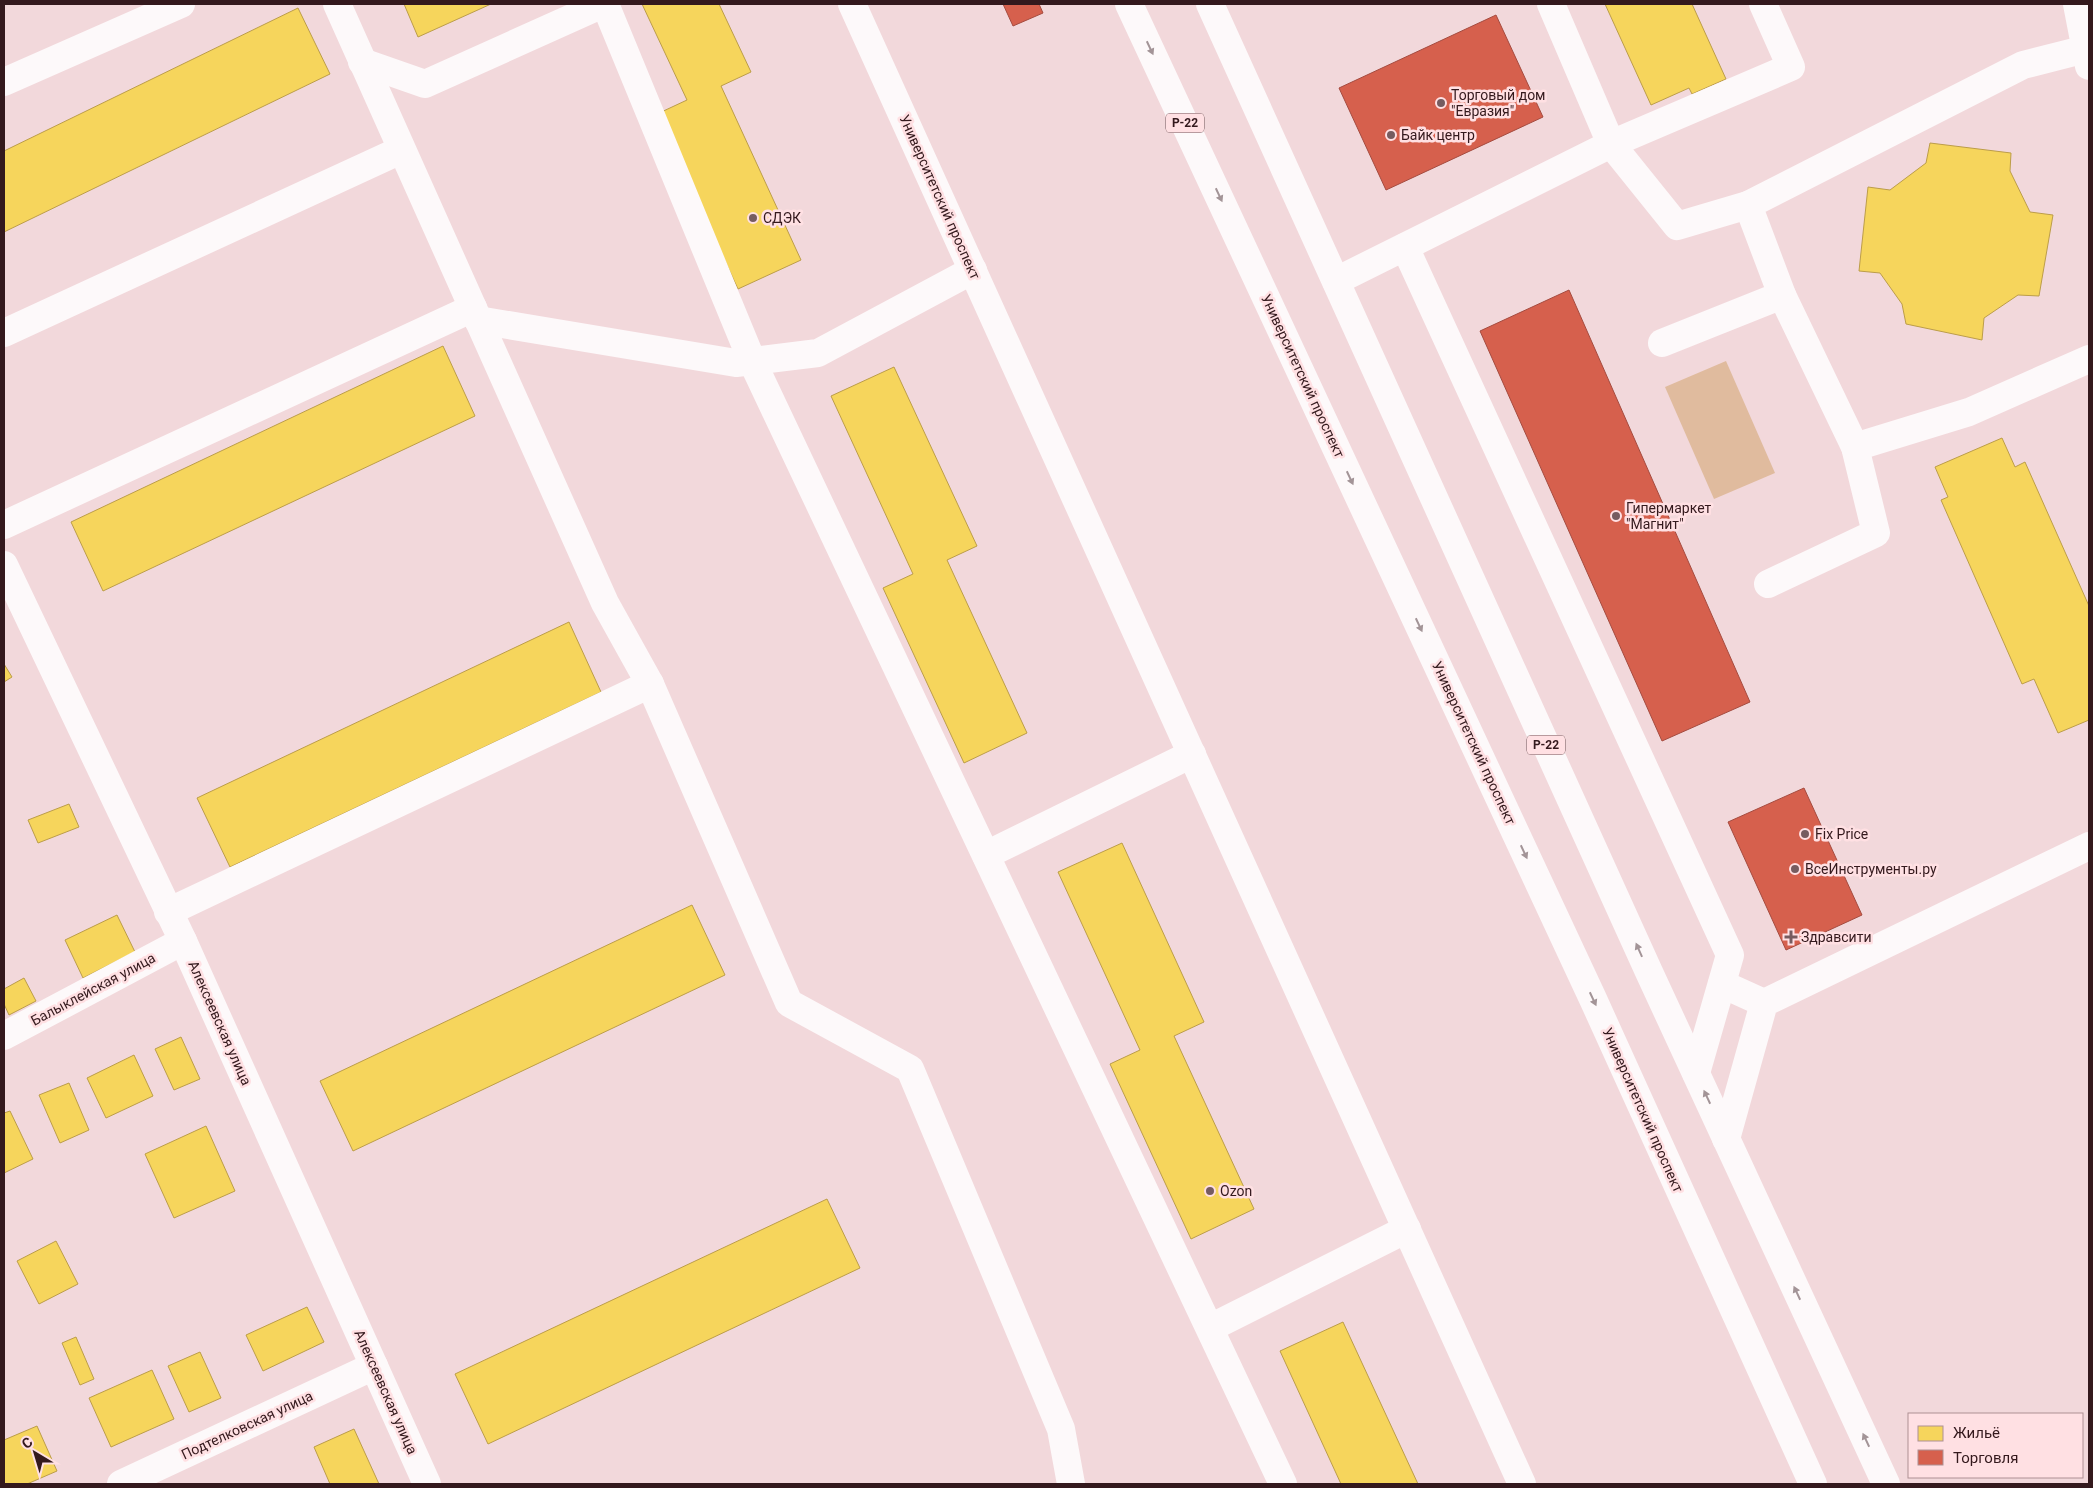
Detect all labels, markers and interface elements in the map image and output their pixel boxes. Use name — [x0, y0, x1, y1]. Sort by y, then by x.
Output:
one-way arrow — [1146, 41, 1154, 55]
place label: Торговый дом "Евразия" — [1451, 87, 1546, 119]
marker: Торговый дом "Евразия" — [1435, 97, 1447, 109]
street label: Университетский проспект — [896, 112, 984, 282]
road number: Р-22 — [1166, 114, 1204, 132]
place label: Байк центр — [1401, 127, 1475, 143]
marker: Байк центр — [1385, 129, 1397, 141]
one-way arrow — [1215, 188, 1223, 202]
place label: СДЭК — [763, 210, 801, 226]
marker: СДЭК — [747, 212, 759, 224]
street label: Университетский проспект — [1258, 292, 1348, 460]
one-way arrow — [1347, 471, 1355, 485]
place label: Гипермаркет "Магнит" — [1626, 500, 1711, 532]
marker: Гипермаркет "Магнит" — [1610, 510, 1622, 522]
one-way arrow — [1415, 618, 1423, 632]
street label: Университетский проспект — [1429, 659, 1519, 827]
road number: Р-22 — [1527, 736, 1565, 754]
place label: Fix Price — [1815, 826, 1868, 842]
marker: Fix Price — [1799, 828, 1811, 840]
one-way arrow — [1521, 845, 1529, 859]
place label: ВсеИнструменты.ру — [1805, 861, 1937, 877]
marker: ВсеИнструменты.ру — [1789, 863, 1801, 875]
place label: Здравсити — [1801, 929, 1871, 945]
marker: Здравсити — [1785, 931, 1797, 943]
one-way arrow — [1634, 943, 1642, 957]
street label: Балыклейская улица — [28, 949, 158, 1029]
street label: Алексеевская улица — [185, 958, 255, 1088]
one-way arrow — [1589, 992, 1597, 1006]
street label: Университетский проспект — [1599, 1025, 1687, 1195]
one-way arrow — [1703, 1090, 1711, 1105]
place label: Ozon — [1220, 1183, 1252, 1199]
marker: Ozon — [1204, 1185, 1216, 1197]
one-way arrow — [1793, 1286, 1801, 1300]
street label: Алексеевская улица — [351, 1327, 421, 1457]
street label: Подтелковская улица — [179, 1388, 315, 1462]
legend — [1908, 1413, 2083, 1478]
text: Жильё — [1953, 1424, 2000, 1442]
north arrow — [10, 1428, 60, 1478]
one-way arrow — [1861, 1433, 1869, 1447]
text: С — [18, 1434, 36, 1452]
text: Торговля — [1953, 1449, 2018, 1467]

